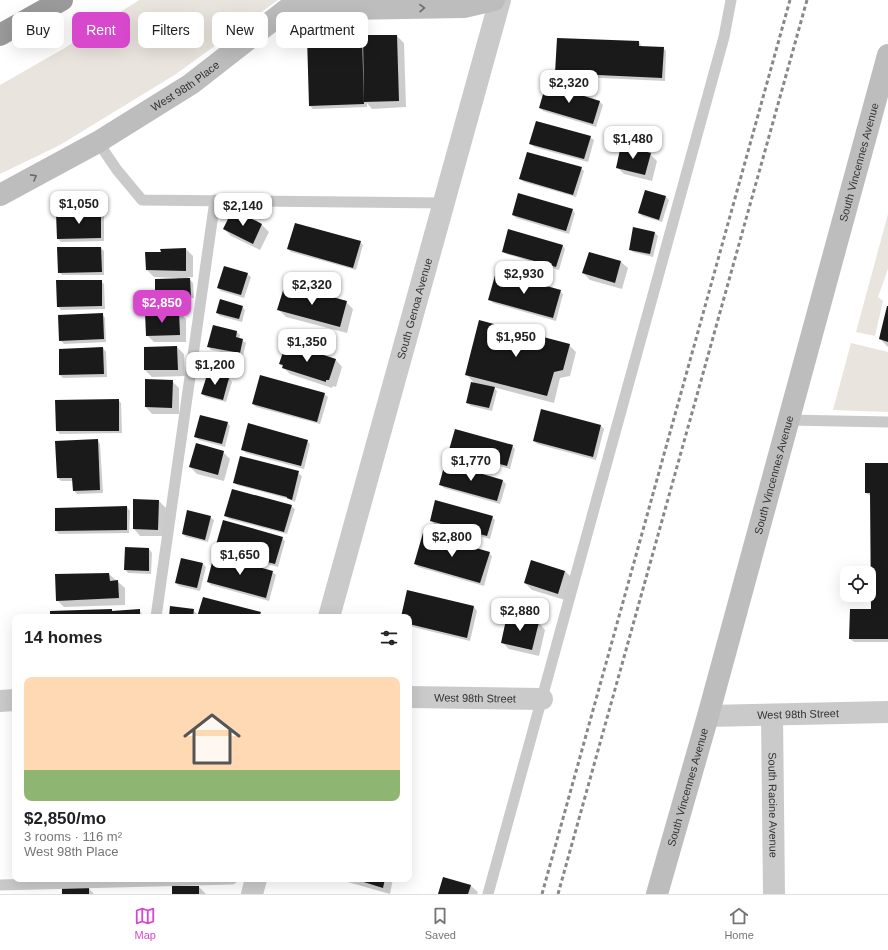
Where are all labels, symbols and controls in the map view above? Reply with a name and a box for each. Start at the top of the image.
one-way arrow [419,4,425,12]
chip: Buy [12,12,64,48]
chip: Rent [72,12,130,48]
chip: Filters [138,12,204,48]
chip: New [212,12,268,48]
chip: Apartment [276,12,368,48]
street label: West 98th Place [149,58,221,113]
pin: $2,320 [536,70,602,104]
text: $2,320 [549,75,589,90]
street label: South Vincennes Avenue [837,102,881,223]
pin: $1,480 [600,126,666,160]
text: $1,480 [613,131,653,146]
one-way arrow [30,174,37,181]
pin: $1,050 [46,191,112,225]
pin: $2,140 [210,193,276,227]
text: $1,050 [59,196,99,211]
text: $2,140 [223,198,263,213]
street label: South Genoa Avenue [395,257,434,361]
pin: $2,930 [491,261,557,295]
text: $2,930 [504,266,544,281]
pin: $2,320 [279,272,345,306]
text: $2,320 [292,277,332,292]
pin: $2,850 [129,290,195,324]
text: $2,850 [142,295,182,310]
pin: $1,950 [483,324,549,358]
pin: $1,350 [274,329,340,363]
text: $1,950 [496,329,536,344]
text: $1,350 [287,334,327,349]
pin: $1,200 [182,352,248,386]
text: $1,200 [195,357,235,372]
street label: South Vincennes Avenue [752,414,796,536]
pin: $1,770 [438,448,504,482]
text: $1,770 [451,453,491,468]
pin: $2,800 [419,524,485,558]
text: $2,800 [432,529,472,544]
pin: $1,650 [207,542,273,576]
text: $1,650 [220,547,260,562]
map controls [840,566,876,602]
button: locate [840,566,876,602]
pin: $2,880 [487,598,553,632]
text: $2,880 [500,603,540,618]
icon: filters [378,627,400,649]
text: 14 homes [24,628,102,647]
street label: West 98th Street [434,691,516,705]
icon: home [176,703,248,775]
street label: West 98th Street [757,707,839,721]
street label: South Vincennes Avenue [665,727,710,848]
street label: South Racine Avenue [766,752,780,858]
text: $2,850/mo [24,809,106,828]
text: 3 rooms · 116 m² [24,829,122,844]
text: West 98th Place [24,844,118,859]
tab: Map [134,905,156,941]
tab: Saved [425,905,456,941]
tab: Home [724,905,754,941]

